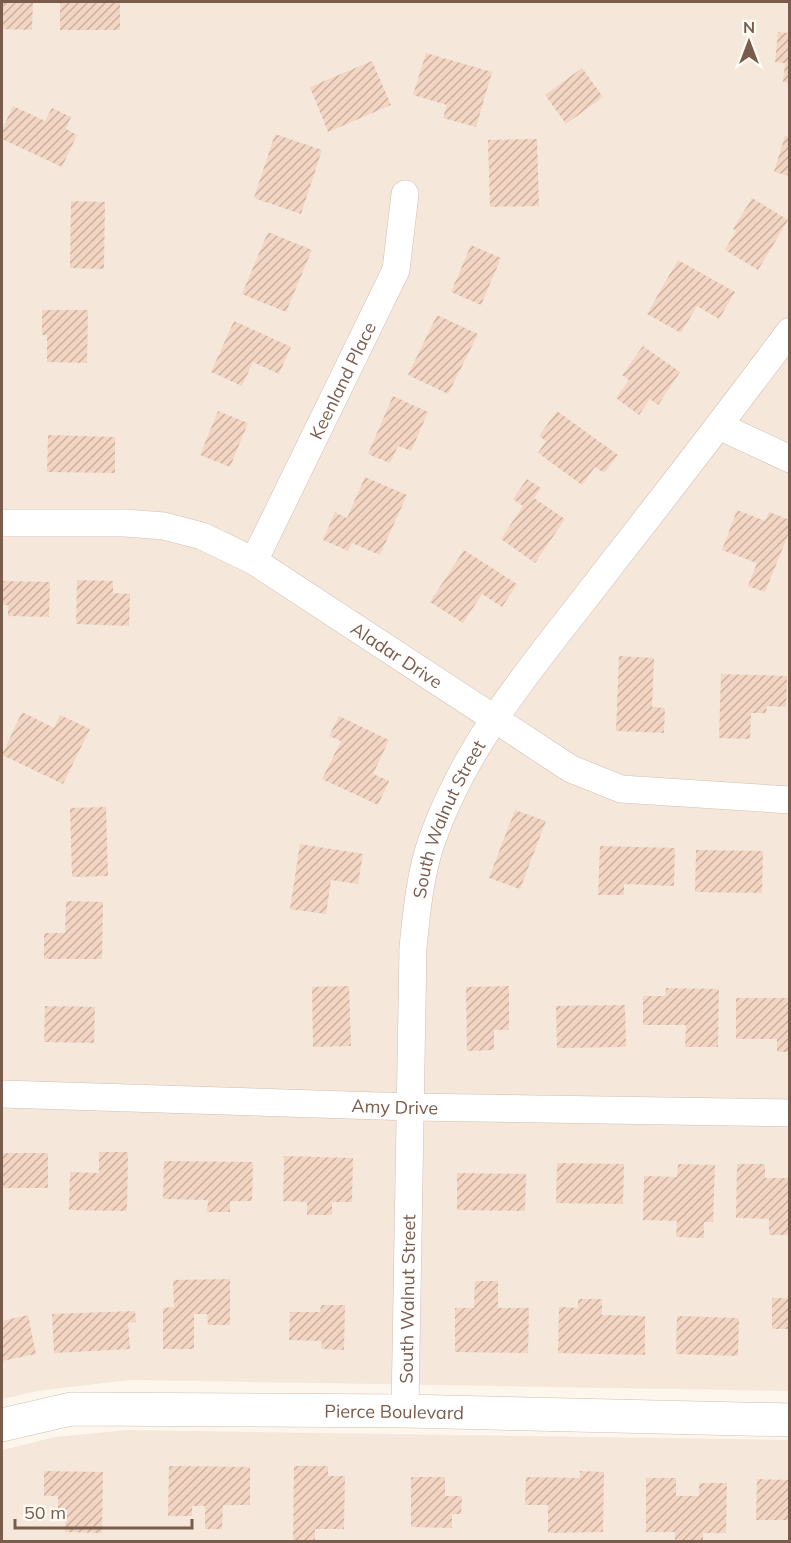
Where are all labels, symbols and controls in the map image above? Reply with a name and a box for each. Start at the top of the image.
north arrow [719,12,779,72]
text: N [743,17,755,37]
street label: Keenland Place [304,318,381,443]
street label: Aladar Drive [347,616,447,693]
street label: South Walnut Street [407,736,490,900]
street label: Amy Drive [351,1094,438,1119]
street label: South Walnut Street [394,1214,420,1384]
street label: Pierce Boulevard [324,1399,464,1424]
scale bar [15,1492,192,1530]
text: 50 m [24,1501,66,1524]

